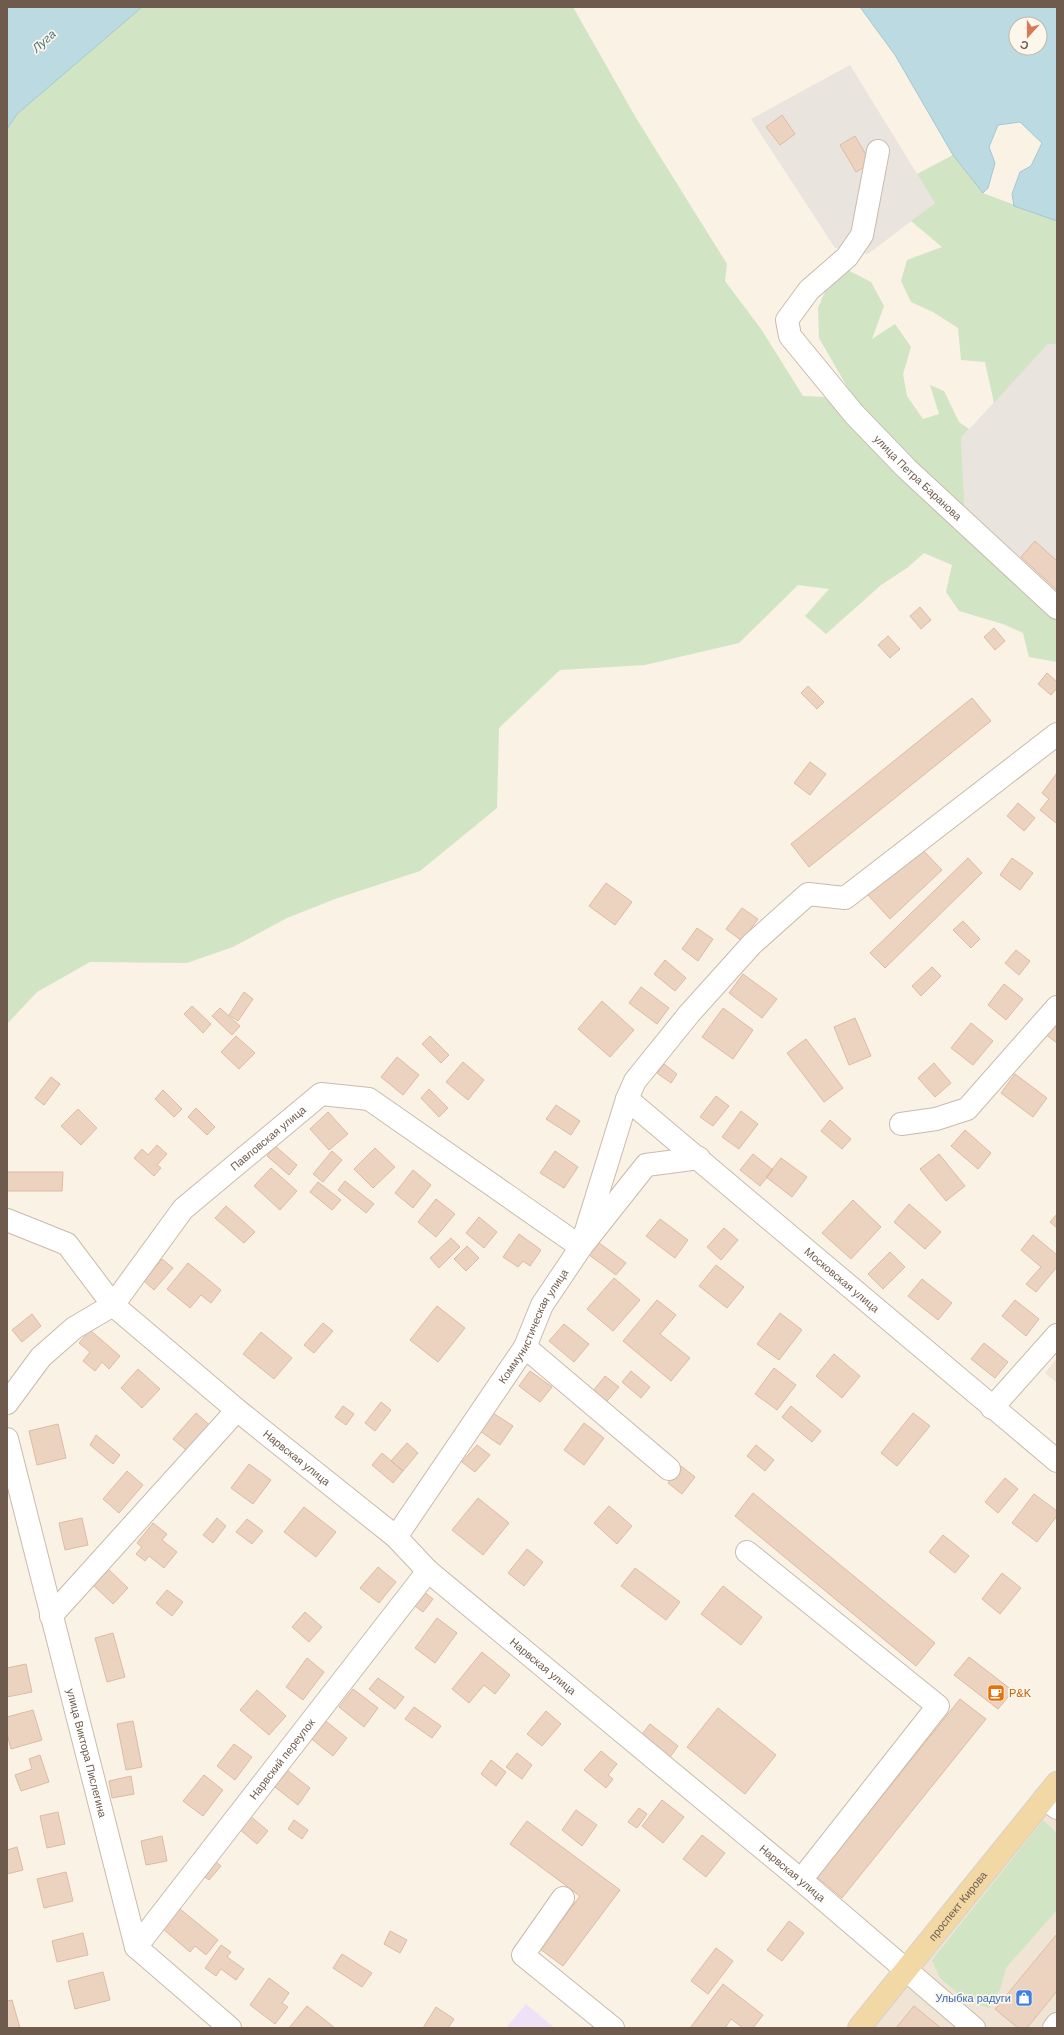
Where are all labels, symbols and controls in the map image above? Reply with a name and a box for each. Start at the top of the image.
north arrow [1008,16,1048,56]
water label: Луга [29,27,59,56]
text: С [1019,38,1030,52]
street label: улица Петра Баранова [872,433,965,523]
street label: Павловская улица [228,1103,309,1173]
street label: Московская улица [802,1245,882,1315]
street label: Коммунистическая улица [496,1266,571,1386]
street label: Нарвская улица [261,1427,333,1489]
street label: Нарвская улица [508,1635,579,1698]
cafe icon: P&K [986,1683,1006,1703]
street label: улица Виктора Пислегина [65,1687,109,1820]
place label: P&K [1009,1687,1032,1699]
street label: Нарвский переулок [247,1716,317,1802]
street label: Нарвская улица [757,1842,828,1905]
street label: проспект Кирова [926,1868,990,1943]
shop icon: Улыбка радуги [1014,1988,1034,2008]
place label: Улыбка радуги [936,1992,1011,2004]

